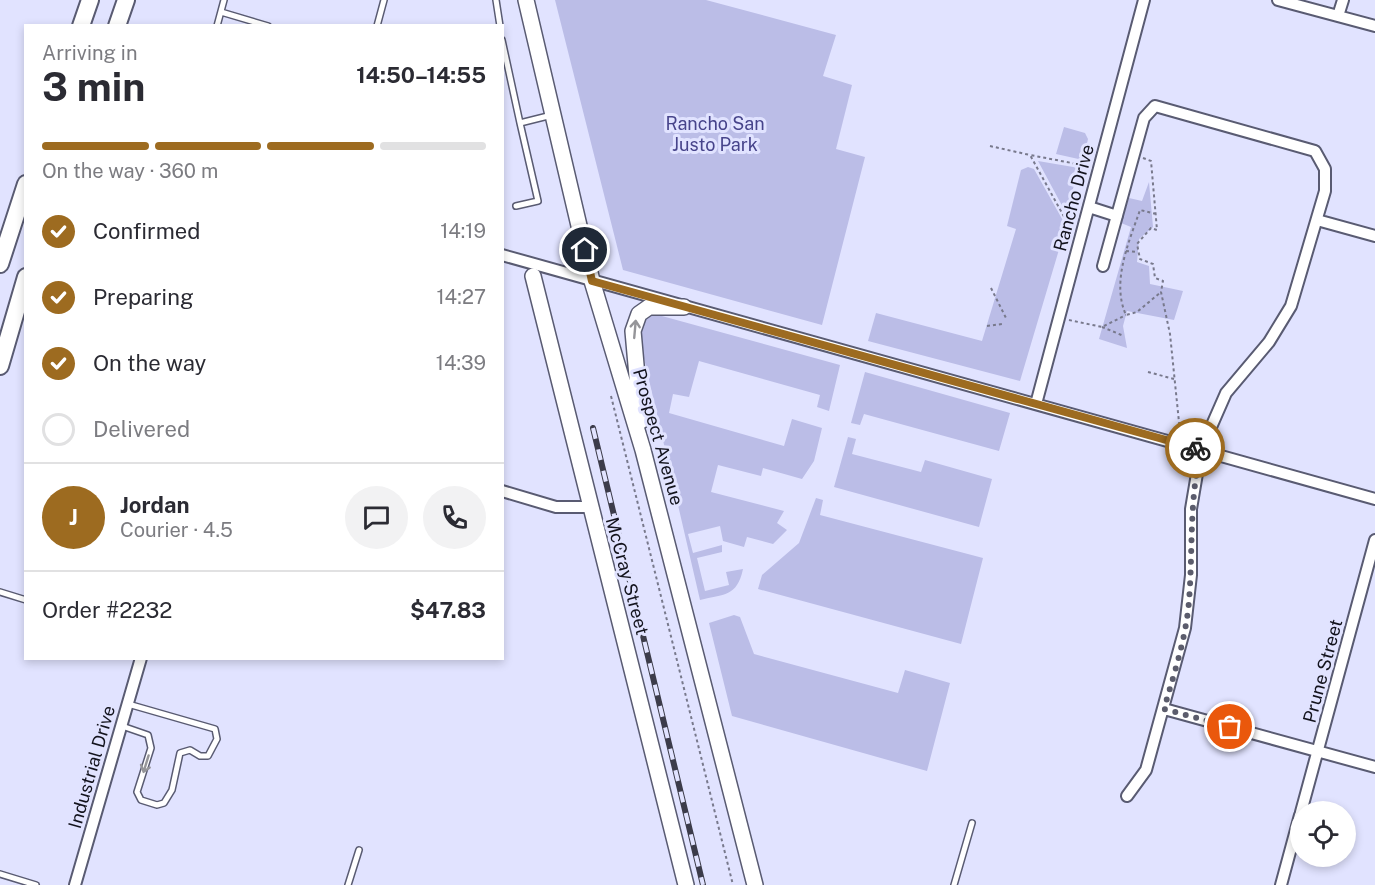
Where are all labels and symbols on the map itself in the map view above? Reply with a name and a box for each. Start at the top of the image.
park label: Rancho San Justo Park [665,113,765,155]
street label: Rancho Drive [1049,142,1098,254]
pin [559,224,610,275]
one-way arrow [630,320,641,340]
street label: Prospect Avenue [629,366,688,508]
courier [1165,418,1225,478]
street label: McCray Street [602,515,653,637]
street label: Prune Street [1299,617,1346,725]
pin [1204,701,1255,752]
street label: Industrial Drive [64,703,119,831]
one-way arrow [140,754,151,773]

